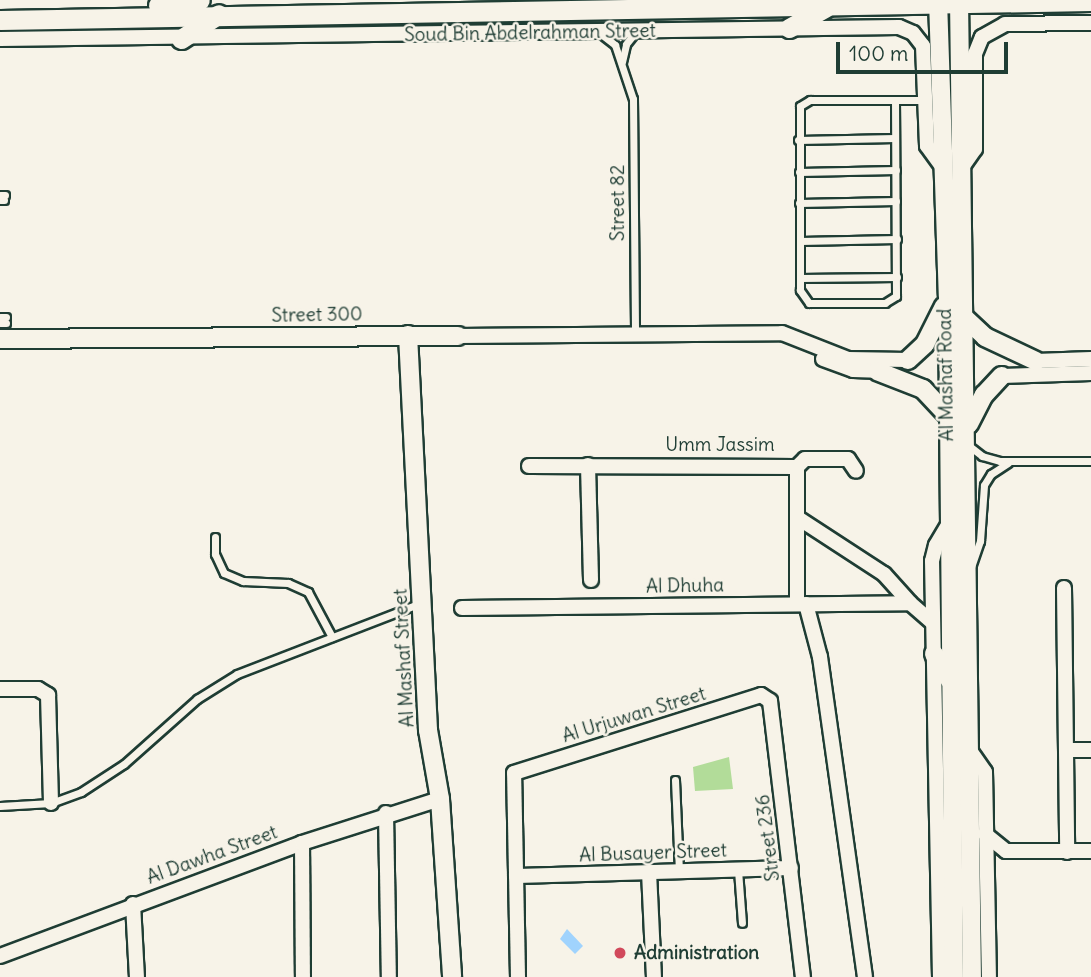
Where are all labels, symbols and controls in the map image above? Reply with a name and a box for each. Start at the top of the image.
street label: Soud Bin Abdelrahman Street [404,19,656,47]
scale bar [839,28,1010,72]
text: 100 m [849,40,908,67]
street label: Street 82 [607,165,629,241]
street label: Street 300 [271,303,363,327]
street label: Al Mashaf Road [933,308,959,442]
street label: Umm Jassim [665,434,775,456]
street label: Al Dhuha [646,574,724,598]
street label: Al Mashaf Street [389,588,419,728]
street label: Al Urjuwan Street [559,682,709,748]
street label: Street 236 [751,793,785,883]
street label: Al Dawha Street [144,821,280,889]
street label: Al Busayer Street [579,839,727,867]
place label: Administration [634,942,759,964]
marker: Administration [612,945,628,961]

